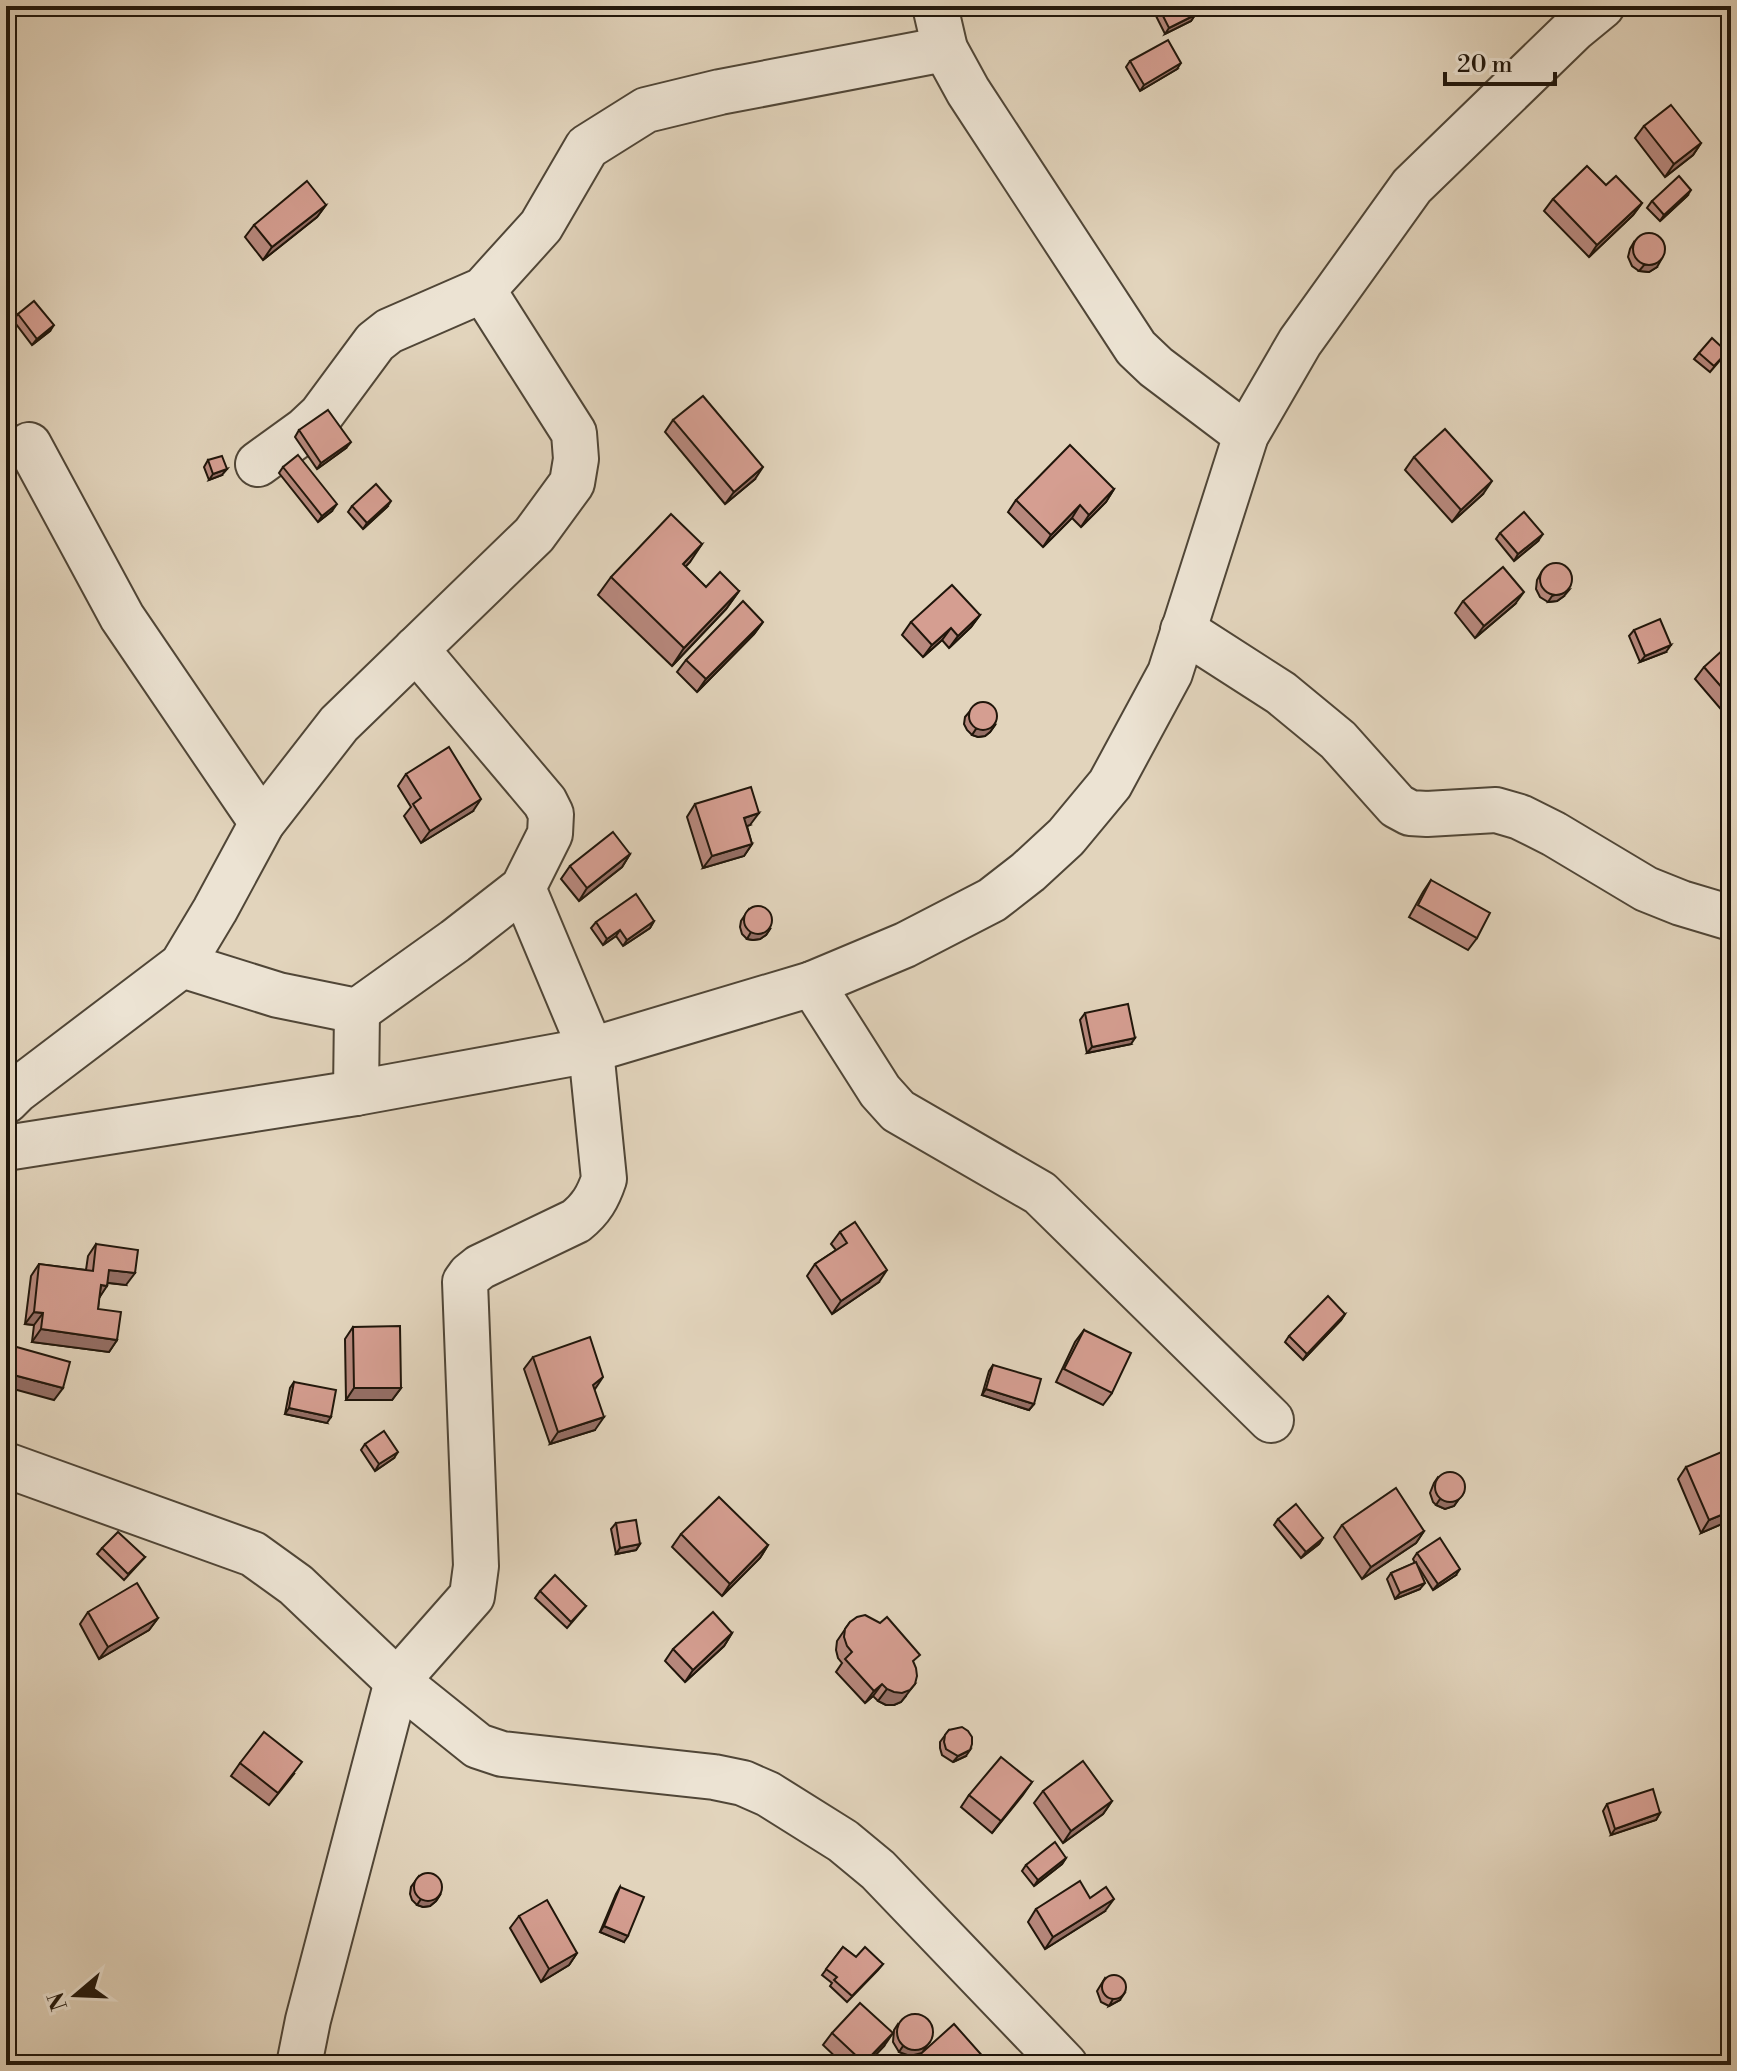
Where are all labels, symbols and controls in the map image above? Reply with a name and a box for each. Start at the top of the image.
scale bar [1445,36,1555,86]
text: 20 m [1457,50,1513,80]
north arrow [36,1955,116,2035]
text: N [43,1988,74,2014]

